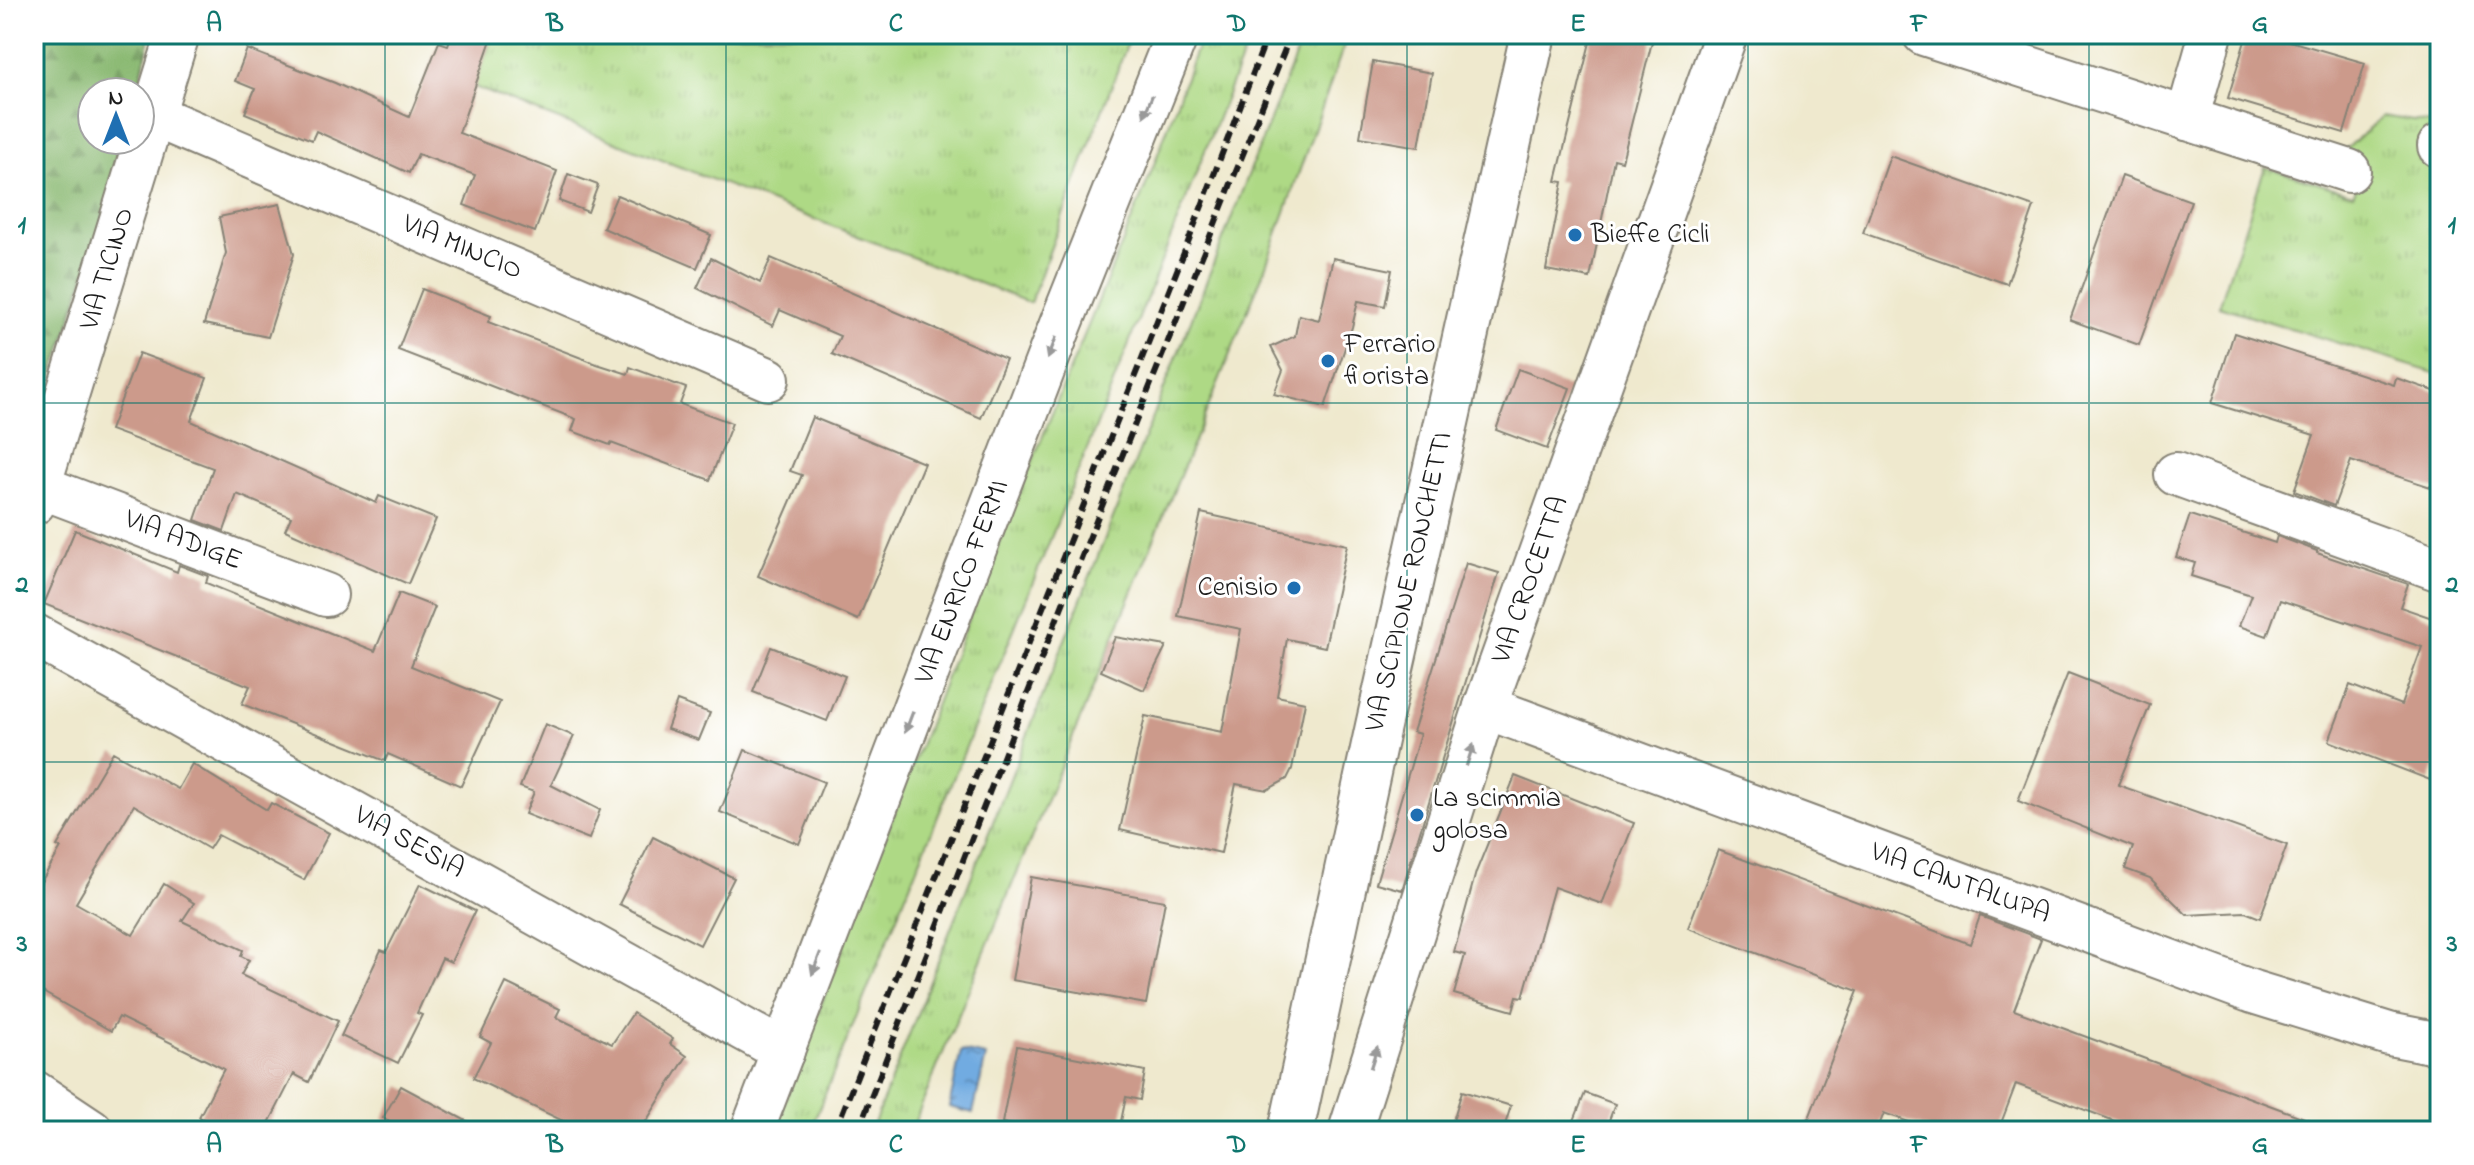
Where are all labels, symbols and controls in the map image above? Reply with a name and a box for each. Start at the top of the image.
text: A [206,6,222,44]
text: B [545,6,564,44]
text: C [889,6,903,44]
text: D [1226,6,1247,44]
text: E [1570,6,1586,44]
text: F [1909,6,1928,44]
text: G [2252,6,2268,44]
north arrow [76,76,156,156]
text: N [109,83,123,115]
one-way arrow [1142,94,1155,118]
street label: VIA TICINO [70,203,146,336]
street label: VIA MINCIO [395,204,528,292]
text: 1 [18,208,27,246]
text: 1 [2448,208,2457,246]
place label: Bieffe Cicli [1590,215,1710,256]
marker: Bieffe Cicli [1566,226,1584,244]
place label: Ferrario fiorista [1343,325,1435,398]
one-way arrow [1045,336,1058,360]
marker: Ferrario fiorista [1319,352,1337,370]
street label: VIA SCIPIONE RONCHETTI [1355,428,1464,737]
street label: VIA ENRICO FERMI [905,474,1021,691]
street label: VIA CROCETTA [1481,491,1580,670]
street label: VIA ADIGE [117,499,248,582]
text: 2 [15,567,29,605]
text: 2 [2445,567,2459,605]
place label: Cenisio [1197,568,1278,609]
marker: Cenisio [1285,579,1303,597]
one-way arrow [902,710,915,734]
one-way arrow [1464,743,1476,767]
place label: La scimmia golosa [1432,779,1561,852]
street label: VIA SESIA [345,795,472,890]
marker: La scimmia golosa [1408,806,1426,824]
street label: VIA CANTALUPA [1863,832,2056,936]
text: 3 [16,926,28,964]
text: 3 [2446,926,2458,964]
one-way arrow [809,952,822,976]
one-way arrow [1368,1044,1381,1068]
text: A [206,1127,222,1165]
text: B [545,1127,564,1165]
text: C [889,1127,903,1165]
text: D [1226,1127,1247,1165]
text: E [1570,1127,1586,1165]
text: F [1909,1127,1928,1165]
text: G [2252,1127,2268,1165]

